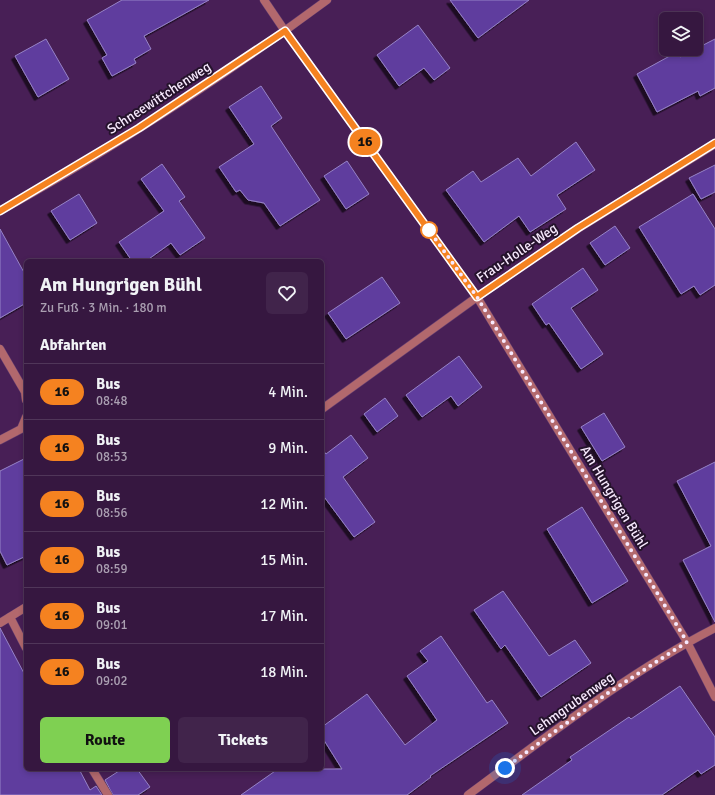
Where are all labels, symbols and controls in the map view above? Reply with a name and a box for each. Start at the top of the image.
map controls [659,12,703,56]
button: layers [659,12,703,56]
street label: Schneewittchenweg [104,58,214,138]
line badge: 16 [347,129,383,155]
text: 16 [357,133,373,150]
street label: Frau-Holle-Weg [473,220,561,286]
unlabelled marker [420,221,438,239]
button: heart [266,272,308,314]
text: Am Hungrigen Bühl [40,273,202,297]
text: Zu Fuß · 3 Min. · 180 m [40,300,167,316]
text: Abfahrten [40,336,107,354]
text: Bus [96,375,120,393]
text: 16 [54,383,70,400]
text: 4 Min. [268,383,308,401]
text: 08:48 [96,393,128,409]
text: Bus [96,431,120,449]
text: 16 [54,439,70,456]
text: 9 Min. [268,439,308,457]
street label: Am Hungrigen Bühl [577,442,651,552]
text: 08:53 [96,449,128,465]
text: Bus [96,487,120,505]
text: 16 [54,495,70,512]
text: 12 Min. [260,495,308,513]
text: 08:56 [96,505,128,521]
text: Bus [96,543,120,561]
text: 16 [54,551,70,568]
text: 15 Min. [260,551,308,569]
text: 08:59 [96,561,128,577]
text: Bus [96,599,120,617]
text: 16 [54,607,70,624]
text: 17 Min. [260,607,308,625]
text: 09:01 [96,617,128,633]
text: Bus [96,655,120,673]
text: 16 [54,663,70,680]
text: 18 Min. [260,663,308,681]
street label: Lehmgrubenweg [527,669,617,739]
text: 09:02 [96,673,128,689]
button: Route [40,717,170,763]
button: Tickets [178,717,308,763]
your location [495,758,515,778]

